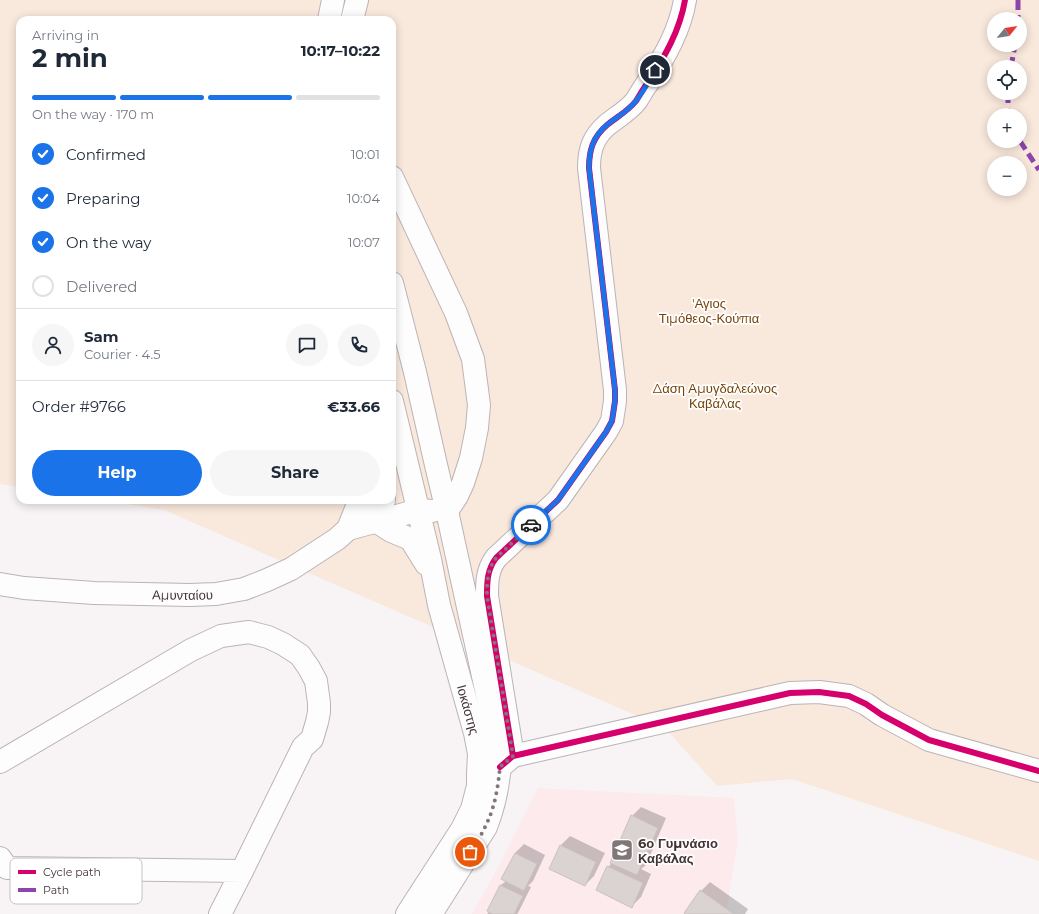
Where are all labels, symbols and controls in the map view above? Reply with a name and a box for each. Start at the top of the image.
north arrow [987,12,1027,52]
map controls [987,12,1027,196]
text: Arriving in [32,27,99,43]
text: 10:17–10:22 [301,41,380,60]
text: 2 min [32,42,108,74]
pin [638,53,672,87]
icon: home [644,59,666,81]
button: locate [987,60,1027,100]
text: On the way · 170 m [32,106,154,122]
button: + [987,108,1027,148]
icon: check [32,143,54,165]
text: Confirmed [66,145,146,164]
text: 10:01 [351,146,380,162]
button: − [987,156,1027,196]
icon: check [32,187,54,209]
text: Preparing [66,189,141,208]
text: 10:04 [347,190,380,206]
icon: check [32,231,54,253]
text: On the way [66,233,151,252]
text: 10:07 [348,234,380,250]
text: Delivered [66,277,138,296]
park label: 'Αγιος Τιμόθεος-Κούπια [659,295,760,326]
button: person [32,324,74,366]
button: chat [286,324,328,366]
button: phone [338,324,380,366]
text: Sam [84,327,119,346]
text: Courier · 4.5 [84,346,161,362]
park label: Δάση Αμυγδαλεώνος Καβάλας [653,380,777,411]
text: Order #9766 [32,397,126,416]
text: €33.66 [327,397,380,416]
button: Help [32,450,202,496]
button: Share [210,450,380,496]
courier [511,505,551,545]
icon: car [520,514,542,536]
street label: Αμυνταίου [152,586,213,603]
street label: Ιοκάστης [454,683,483,736]
pin [453,835,487,869]
place label: 6ο Γυμνάσιο Καβάλας [638,835,718,866]
school or university icon: 6ο Γυμνάσιο Καβάλας [609,837,635,863]
icon: bag [459,841,481,863]
legend [10,858,142,904]
text: Cycle path [43,865,101,879]
text: Path [43,883,69,897]

